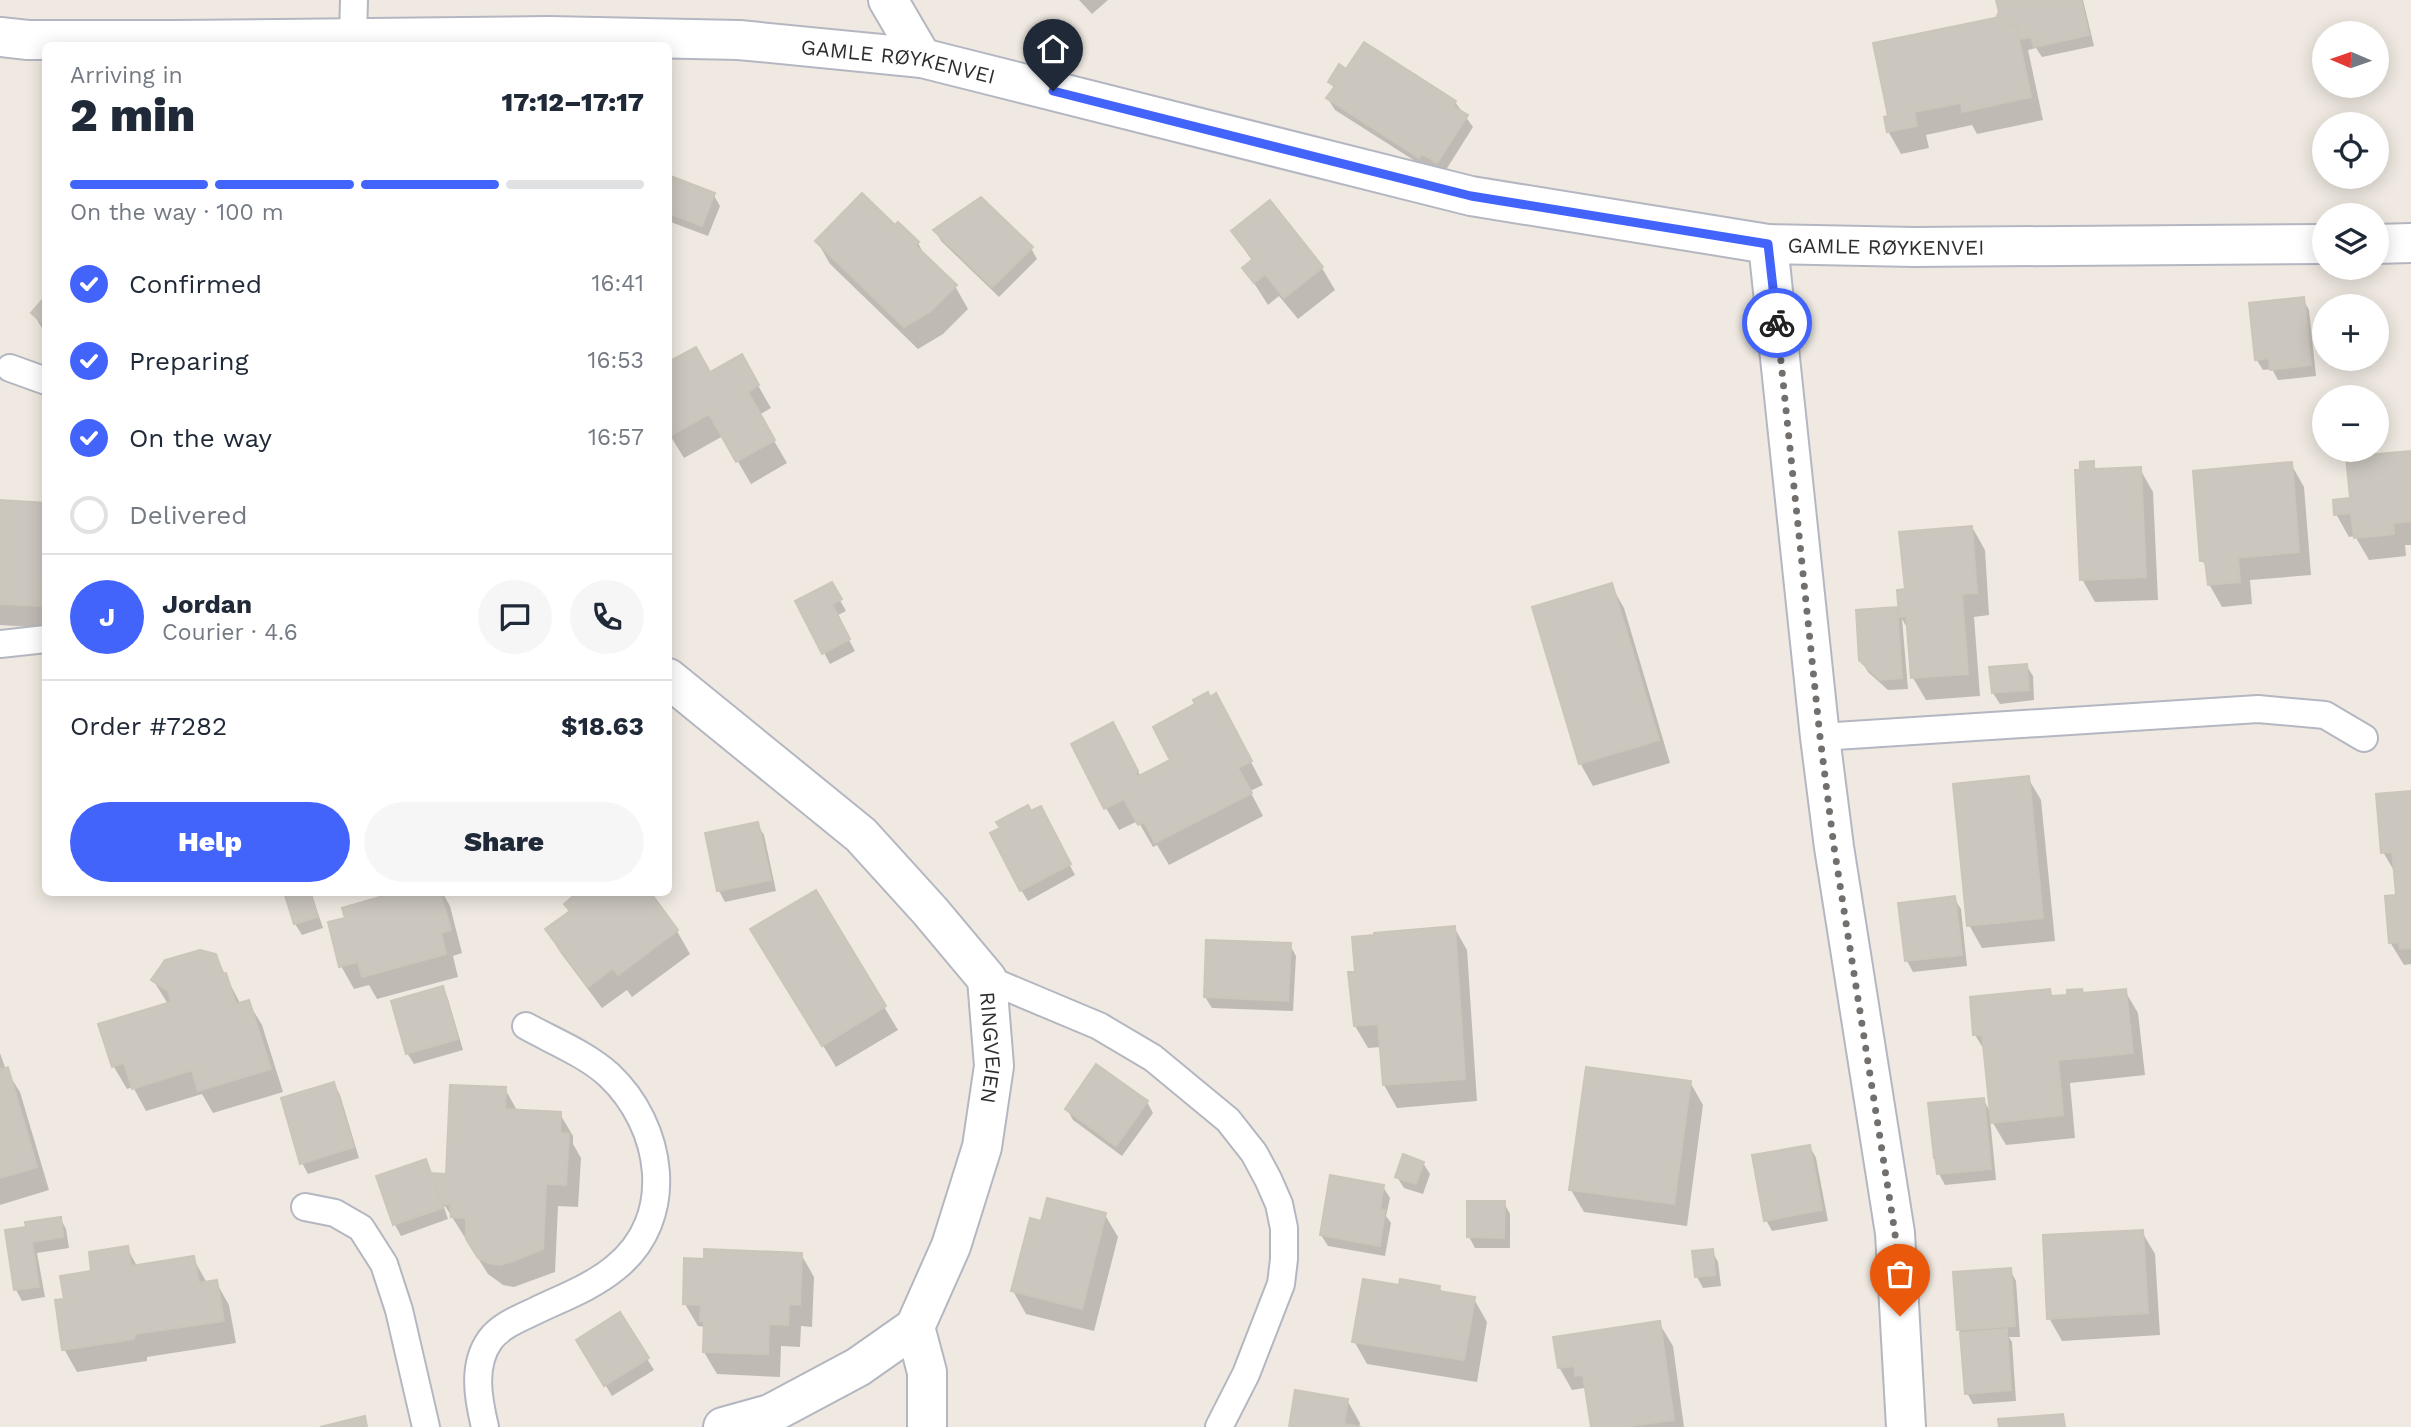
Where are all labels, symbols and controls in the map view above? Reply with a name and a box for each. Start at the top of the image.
pin [1023,19,1083,91]
north arrow [2312,21,2389,98]
map controls [2312,21,2389,462]
icon: home [1034,30,1072,68]
street label: GAMLE RØYKENVEI [800,34,998,88]
text: Arriving in [70,62,183,89]
text: 17:12–17:17 [502,87,644,117]
text: 2 min [70,88,195,142]
button: locate [2312,112,2389,189]
text: On the way · 100 m [70,199,284,226]
button: layers [2312,203,2389,280]
street label: GAMLE RØYKENVEI [1787,232,1984,260]
icon: check [70,265,108,303]
text: Confirmed [129,269,262,299]
text: 16:41 [592,270,644,297]
courier [1742,288,1812,358]
button: + [2312,294,2389,371]
icon: bike [1758,304,1796,342]
icon: check [70,342,108,380]
text: Preparing [129,346,249,376]
text: 16:53 [587,347,644,374]
button: − [2312,385,2389,462]
icon: check [70,419,108,457]
text: On the way [129,423,272,453]
text: 16:57 [588,424,644,451]
text: Delivered [129,500,248,530]
button: chat [478,580,552,654]
button: phone [570,580,644,654]
text: Jordan [162,589,252,619]
text: J [99,602,115,632]
text: Courier · 4.6 [162,619,298,646]
text: Order #7282 [70,711,227,741]
text: $18.63 [561,711,644,741]
button: Help [70,802,350,882]
button: Share [364,802,644,882]
street label: RINGVEIEN [976,990,1007,1105]
pin [1870,1244,1930,1316]
icon: bag [1881,1255,1919,1293]

